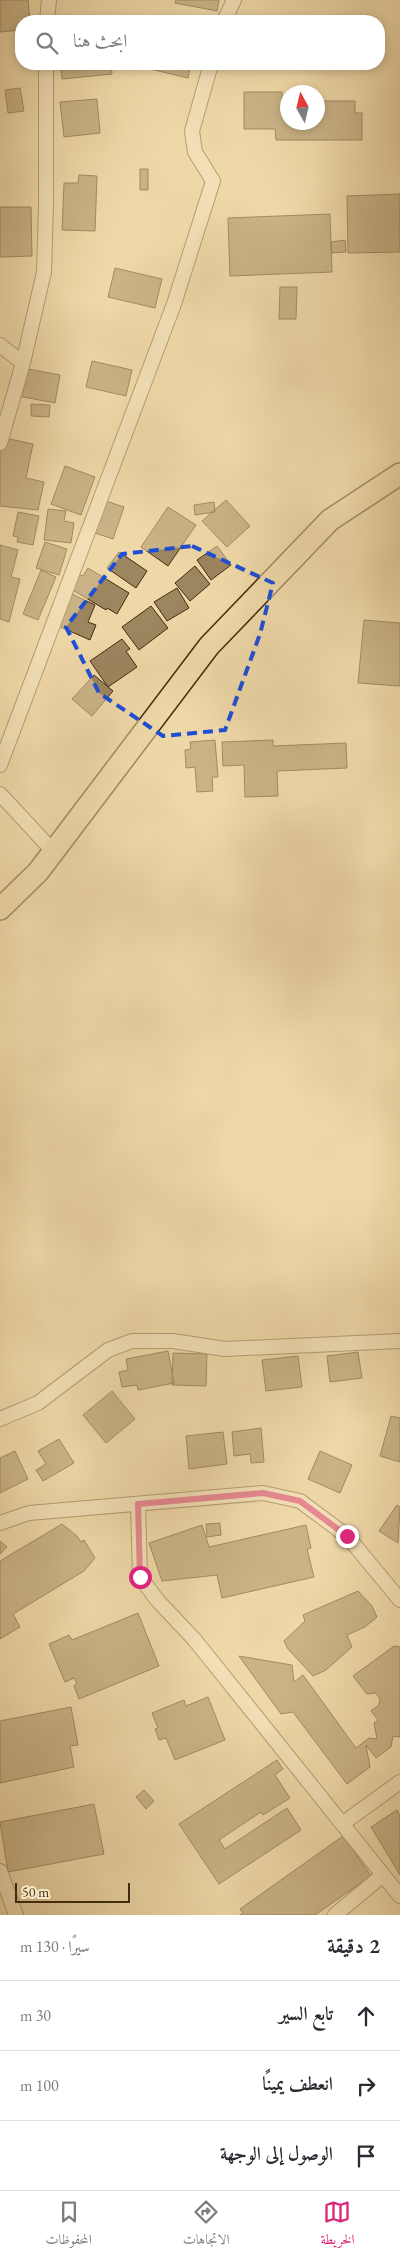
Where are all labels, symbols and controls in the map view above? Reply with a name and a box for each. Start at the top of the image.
search box [15,15,385,70]
text: ابحث هنا [73,28,127,53]
icon: search [33,29,61,57]
north arrow [280,85,325,130]
route end [336,1525,359,1548]
route start [129,1566,152,1589]
scale bar [15,1880,130,1903]
text: 50 m [22,1883,49,1901]
text: 2 دقيقة [327,1932,380,1959]
text: سيرًا · 130 m [20,1936,90,1957]
text: تابع السير [279,2001,333,2026]
icon: ahead [352,2002,380,2030]
text: 30 m [20,2005,51,2026]
text: انعطف يمينًا [262,2071,333,2096]
icon: right [352,2072,380,2100]
text: 100 m [20,2075,59,2096]
text: الوصول إلى الوجهة [220,2141,333,2166]
icon: arrive [352,2142,380,2170]
tab: المحفوظات [46,2198,92,2253]
tab: الاتجاهات [183,2198,229,2253]
tab: الخريطة [320,2198,355,2253]

